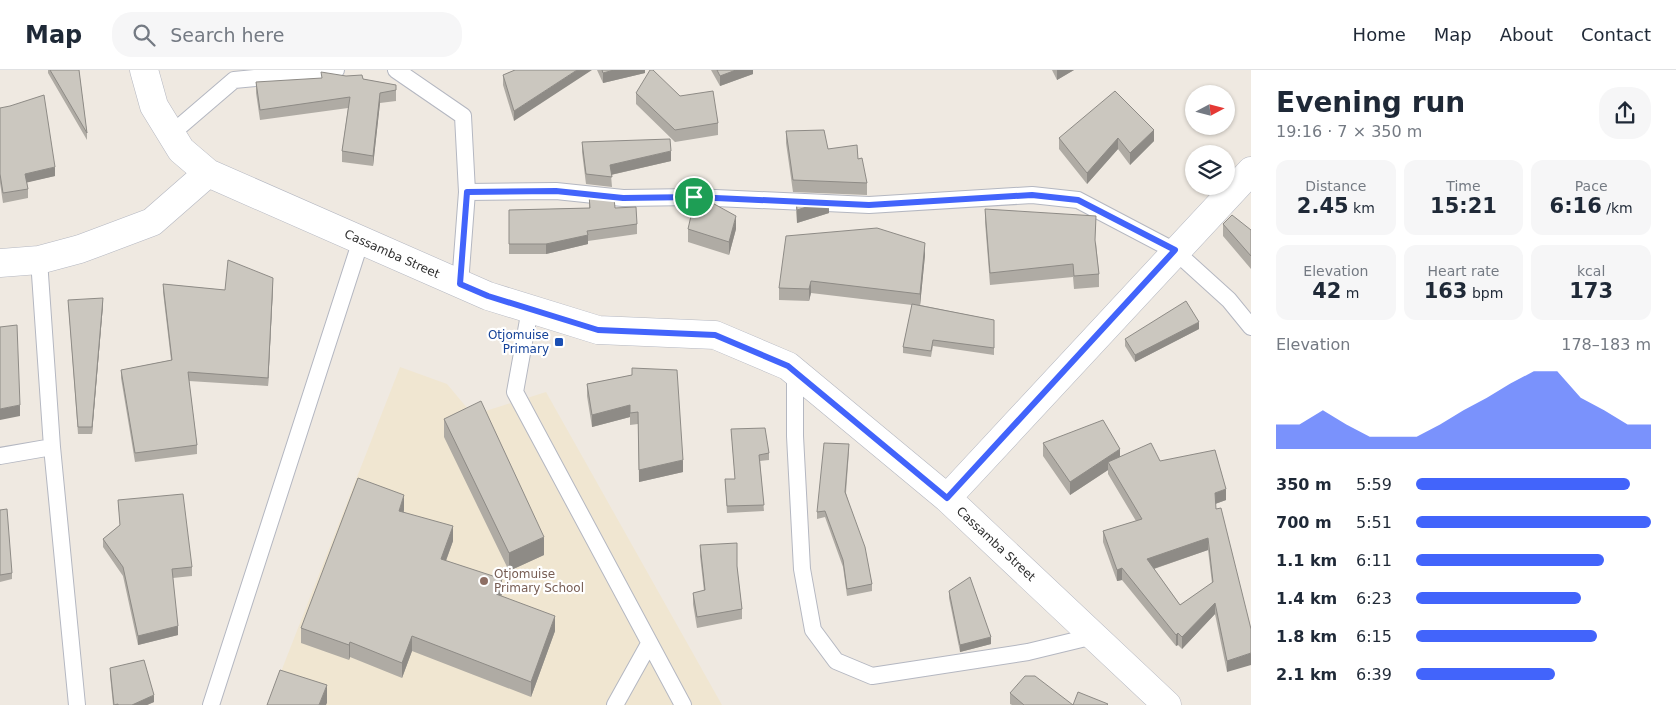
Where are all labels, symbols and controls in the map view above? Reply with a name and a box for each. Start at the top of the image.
search box [112,12,462,57]
text: Map [25,21,82,49]
icon: search [130,21,158,49]
text: Search here [170,24,284,46]
text: Home [1353,24,1406,45]
text: Map [1434,24,1472,45]
text: About [1500,24,1553,45]
text: Contact [1581,24,1651,45]
north arrow [1185,85,1235,135]
map controls [1185,85,1235,195]
text: Evening run [1276,86,1465,119]
button: share [1599,87,1651,139]
text: 19:16 · 7 × 350 m [1276,122,1422,141]
button: layers [1185,145,1235,195]
pin [673,176,715,218]
text: Distance [1305,178,1366,194]
text: Time [1446,178,1481,194]
text: Pace [1575,178,1608,194]
icon: arrive [680,183,708,211]
text: 2.45 [1297,194,1349,218]
text: 15:21 [1430,194,1497,218]
text: 6:16 [1550,194,1602,218]
text: km [1349,200,1375,216]
text: /km [1602,200,1633,216]
street label: Cassamba Street [342,227,442,281]
text: Elevation [1303,263,1368,279]
text: Heart rate [1428,263,1499,279]
text: kcal [1577,263,1605,279]
text: 42 [1312,279,1341,303]
text: 163 [1424,279,1467,303]
text: 173 [1569,279,1613,303]
text: m [1341,285,1359,301]
text: bpm [1467,285,1503,301]
place label: Otjomuise Primary [488,328,549,356]
text: Elevation [1276,335,1350,354]
text: 178–183 m [1561,335,1651,354]
marker: Otjomuise Primary [553,336,565,348]
text: 350 m [1276,475,1332,494]
text: 5:59 [1356,475,1392,494]
street label: Cassamba Street [954,504,1038,584]
text: 700 m [1276,513,1332,532]
text: 5:51 [1356,513,1392,532]
text: 1.1 km [1276,551,1337,570]
text: 6:11 [1356,551,1392,570]
place label: Otjomuise Primary School [494,567,584,595]
marker: Otjomuise Primary School [478,575,490,587]
text: 1.4 km [1276,589,1337,608]
text: 6:23 [1356,589,1392,608]
text: 1.8 km [1276,627,1337,646]
text: 6:15 [1356,627,1392,646]
text: 2.1 km [1276,665,1337,684]
text: 6:39 [1356,665,1392,684]

